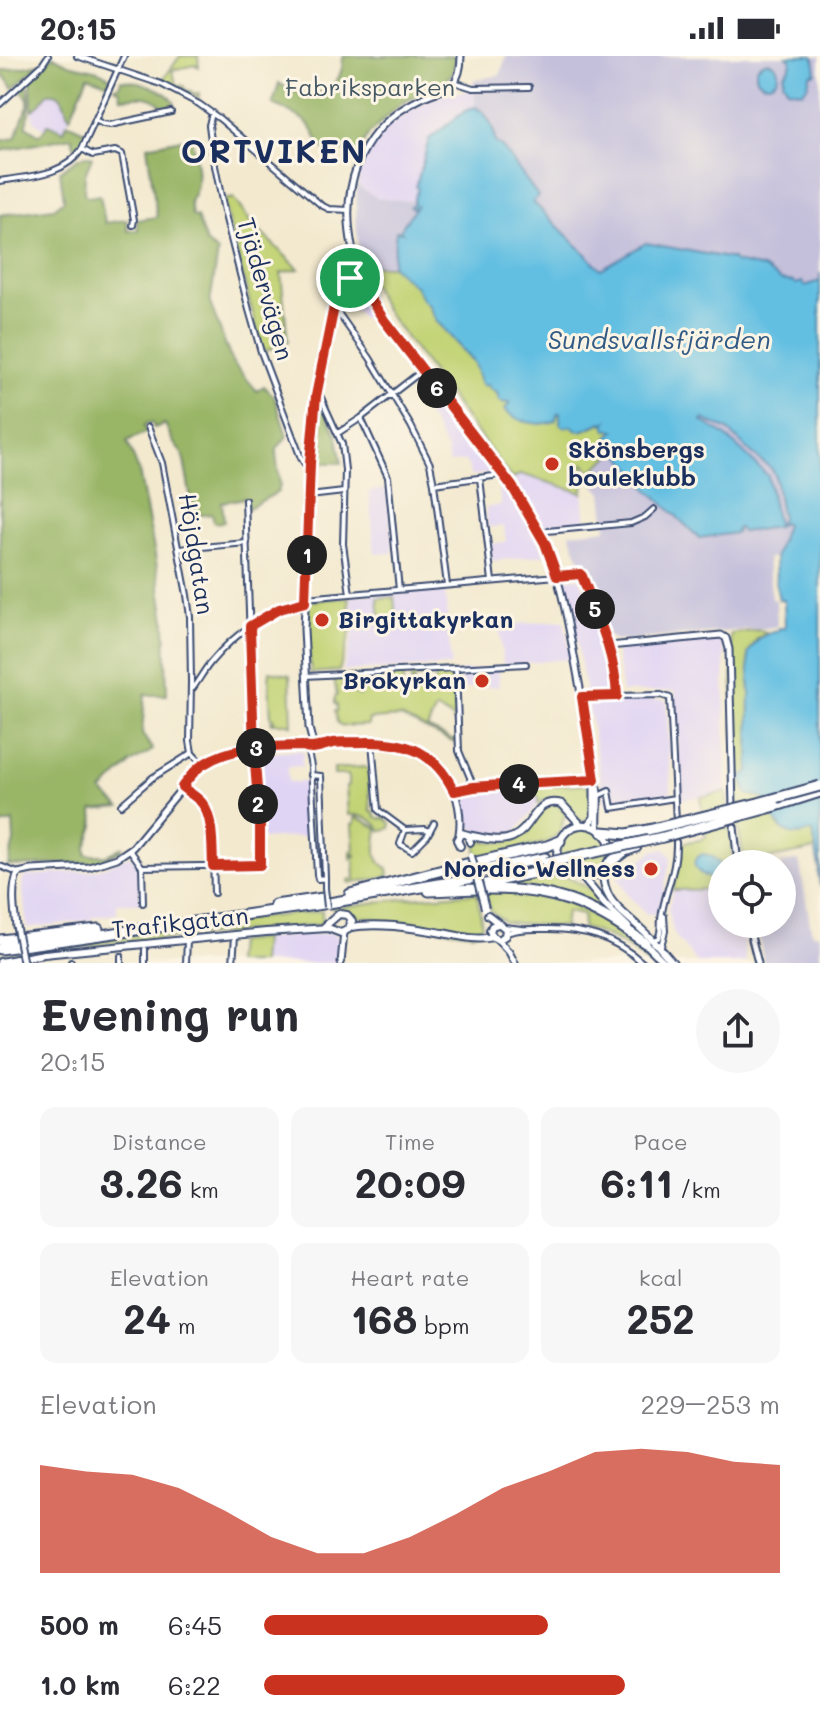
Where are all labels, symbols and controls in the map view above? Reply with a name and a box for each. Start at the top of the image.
text: 20:15 [40,8,116,48]
park label: Fabriksparken [285,71,455,102]
district label: ORTVIKEN [181,129,367,171]
street label: Tjädervägen [231,214,302,364]
pin [316,244,384,312]
icon: arrive [328,256,372,300]
water label: Sundsvallsfjärden [547,322,771,356]
pin: 6 [417,368,457,408]
text: 6 [430,373,444,402]
place label: Skönsbergs bouleklubb [568,433,705,492]
marker: Skönsbergs bouleklubb [543,455,561,473]
street label: Höjdgatan [173,491,222,617]
pin: 1 [287,535,327,575]
text: 1 [302,540,312,569]
pin: 5 [575,589,615,629]
text: 5 [589,594,601,623]
place label: Birgittakyrkan [338,603,513,634]
marker: Birgittakyrkan [313,611,331,629]
place label: Brokyrkan [343,664,466,695]
marker: Brokyrkan [473,672,491,690]
pin: 3 [236,728,276,768]
text: 3 [249,733,263,762]
pin: 4 [499,764,539,804]
text: 4 [512,769,526,798]
pin: 2 [238,784,278,824]
text: 2 [252,789,264,818]
map controls [708,850,796,938]
button: locate [708,850,796,938]
place label: Nordic Wellness [443,852,635,883]
marker: Nordic Wellness [642,860,660,878]
street label: Trafikgatan [110,899,250,944]
text: Evening run [40,985,299,1042]
button: share [696,989,780,1073]
text: 20:15 [40,1044,105,1078]
text: Distance [112,1127,207,1156]
text: Time [385,1127,435,1156]
text: Pace [634,1127,688,1156]
text: 3.26 [100,1156,183,1208]
text: 20:09 [355,1156,465,1208]
text: 6:11 [601,1156,673,1208]
text: km [183,1175,219,1204]
text: /km [673,1175,721,1204]
text: Elevation [110,1263,209,1292]
text: Heart rate [351,1263,469,1292]
text: kcal [639,1263,683,1292]
text: 24 [123,1292,171,1344]
text: 168 [351,1292,417,1344]
text: 252 [627,1292,695,1344]
text: m [171,1311,195,1340]
text: bpm [417,1311,469,1340]
text: Elevation [40,1387,157,1421]
text: 229–253 m [640,1387,780,1421]
text: 500 m [40,1608,119,1642]
text: 6:45 [168,1608,222,1642]
text: 1.0 km [40,1668,120,1702]
text: 6:22 [168,1668,221,1702]

